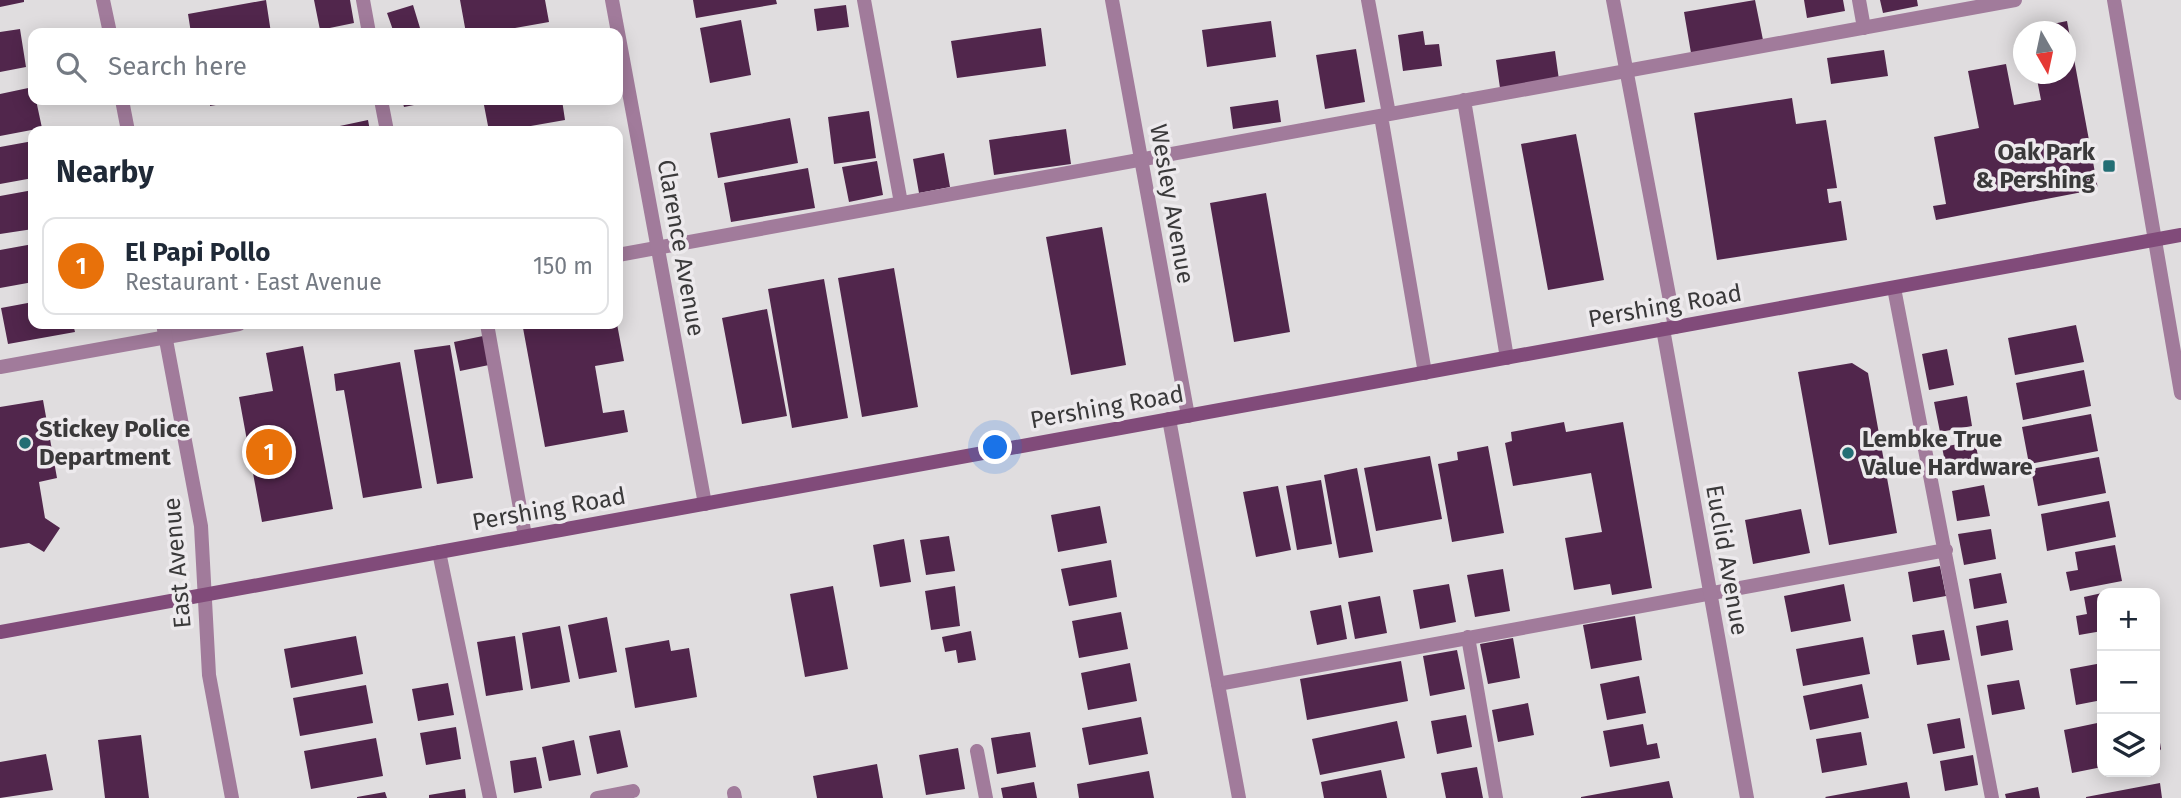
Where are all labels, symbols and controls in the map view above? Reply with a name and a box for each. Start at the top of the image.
north arrow [2013,21,2076,84]
search box [28,28,623,105]
icon: search [52,48,90,86]
text: Search here [108,51,247,82]
street label: Wesley Avenue [1144,122,1200,286]
place label: Oak Park & Pershing [1976,138,2096,194]
text: Nearby [56,154,154,190]
street label: Clarence Avenue [652,157,710,339]
marker: Oak Park & Pershing [2101,158,2117,174]
text: El Papi Pollo [125,237,270,268]
text: 1 [76,252,86,280]
text: 150 m [533,252,593,280]
text: Restaurant · East Avenue [125,268,382,296]
street label: Pershing Road [1586,279,1744,333]
street label: Pershing Road [1028,380,1186,434]
place label: Stickey Police Department [39,415,190,471]
place label: Lembke True Value Hardware [1861,425,2033,481]
pin: 1 [246,426,292,478]
your location [978,430,1012,464]
marker: Stickey Police Department [17,435,33,451]
marker: Lembke True Value Hardware [1840,445,1856,461]
street label: Pershing Road [470,482,628,536]
street label: Euclid Avenue [1700,483,1754,637]
street label: East Avenue [157,496,197,630]
map controls [2097,588,2160,777]
button: + [2097,588,2160,651]
button: − [2097,651,2160,714]
button: layers [2097,714,2160,777]

